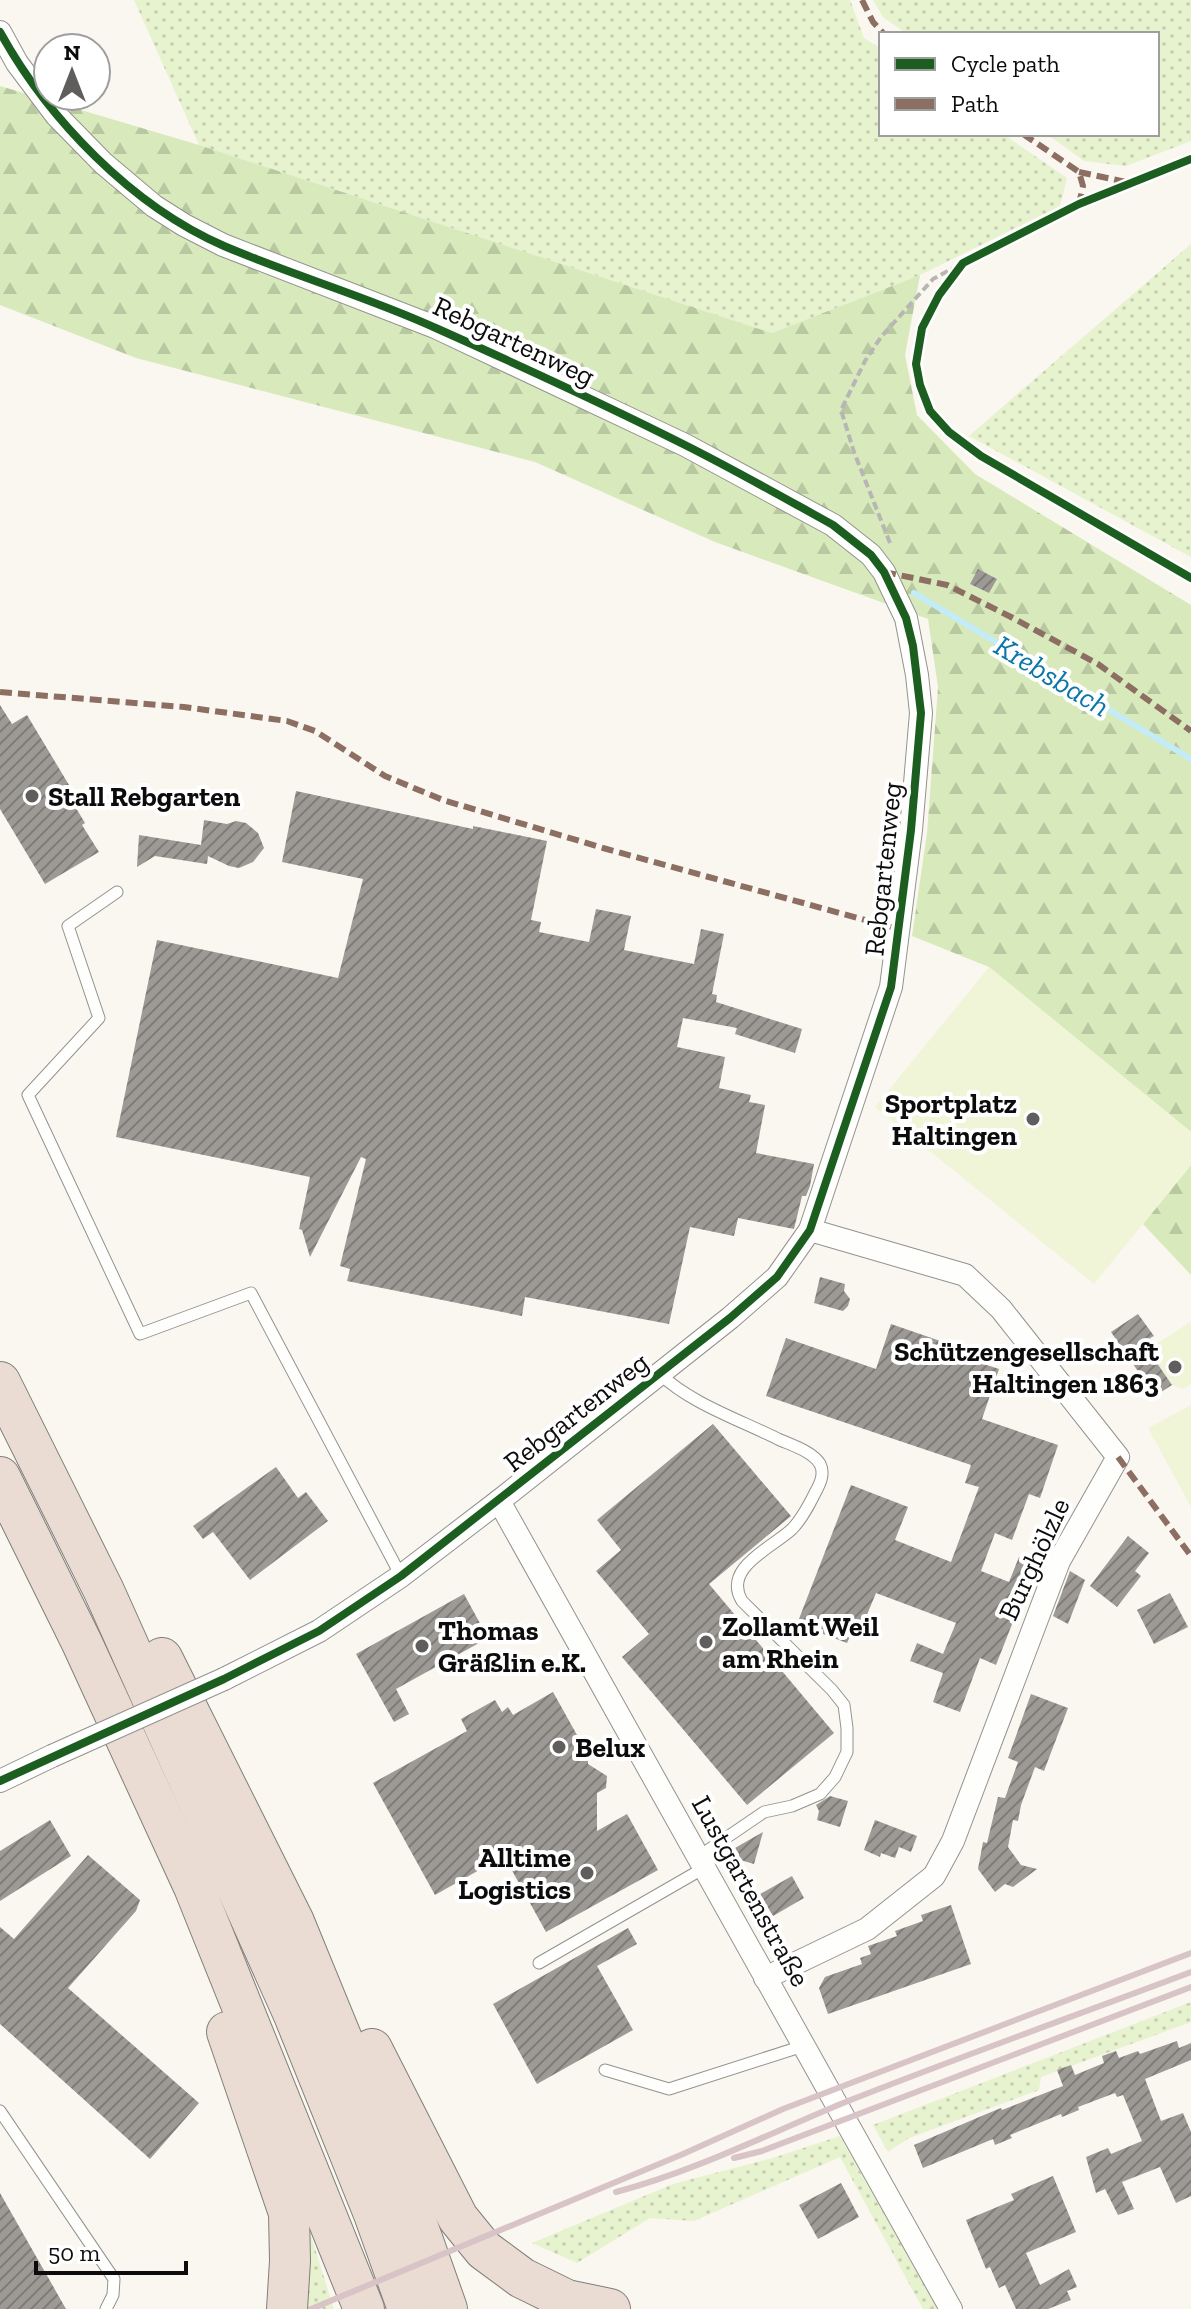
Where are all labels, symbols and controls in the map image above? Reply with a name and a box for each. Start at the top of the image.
north arrow [32,32,112,112]
legend [879,32,1159,136]
text: N [64,39,81,66]
text: Cycle path [951,49,1060,78]
text: Path [951,89,999,118]
street label: Rebgartenweg [428,289,600,393]
water label: Krebsbach [988,628,1116,724]
place label: Stall Rebgarten [48,780,241,813]
street label: Rebgartenweg [857,781,909,957]
marker: Stall Rebgarten [23,787,41,805]
place label: Sportplatz Haltingen [885,1087,1017,1152]
marker: Sportplatz Haltingen [1024,1110,1042,1128]
place label: Schützengesellschaft Haltingen 1863 [894,1335,1160,1400]
street label: Rebgartenweg [497,1345,655,1479]
marker: Schützengesellschaft Haltingen 1863 [1166,1358,1184,1376]
street label: Burghölzle [991,1493,1077,1625]
place label: Zollamt Weil am Rhein [722,1610,879,1675]
place label: Thomas Gräßlin e.K. [438,1614,586,1679]
marker: Zollamt Weil am Rhein [697,1633,715,1651]
marker: Thomas Gräßlin e.K. [413,1637,431,1655]
place label: Belux [575,1731,645,1764]
marker: Belux [550,1738,568,1756]
street label: Lustgartenstraße [685,1790,817,1992]
place label: Alltime Logistics [458,1841,571,1906]
marker: Alltime Logistics [578,1864,596,1882]
scale bar [36,2225,186,2275]
text: 50 m [48,2238,101,2267]

